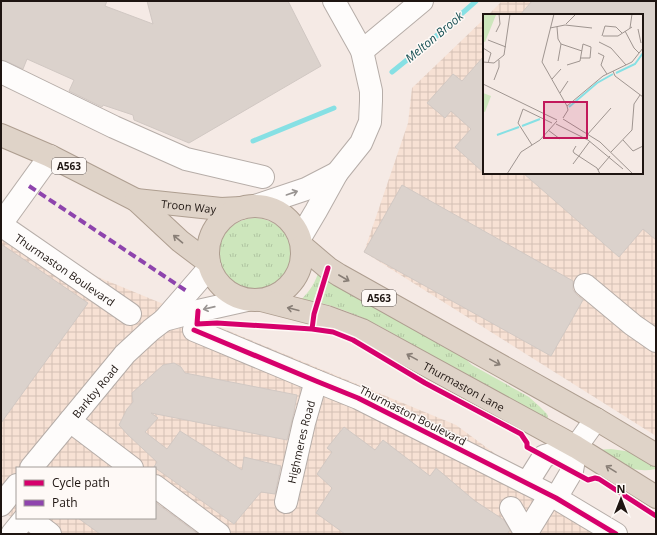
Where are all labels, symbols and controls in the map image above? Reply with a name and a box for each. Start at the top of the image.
water label: Melton Brook [401,7,468,66]
inset map [483,14,643,174]
road number: A563 [52,158,86,174]
one-way arrow [286,189,298,197]
street label: Troon Way [160,195,217,216]
street label: Thurmaston Boulevard [12,230,118,309]
one-way arrow [173,235,183,244]
one-way arrow [338,274,350,282]
road number: A563 [362,290,396,306]
one-way arrow [286,304,299,312]
one-way arrow [203,305,216,313]
one-way arrow [407,353,419,360]
street label: Thurmaston Lane [421,358,508,414]
one-way arrow [489,358,501,366]
street label: Barkby Road [68,361,121,421]
street label: Thurmaston Boulevard [357,382,469,448]
street label: Highmeres Road [283,398,318,485]
one-way arrow [606,465,617,473]
legend [16,467,156,519]
text: Cycle path [52,474,110,491]
north arrow [601,479,641,519]
text: N [617,481,625,496]
text: Path [52,494,78,511]

